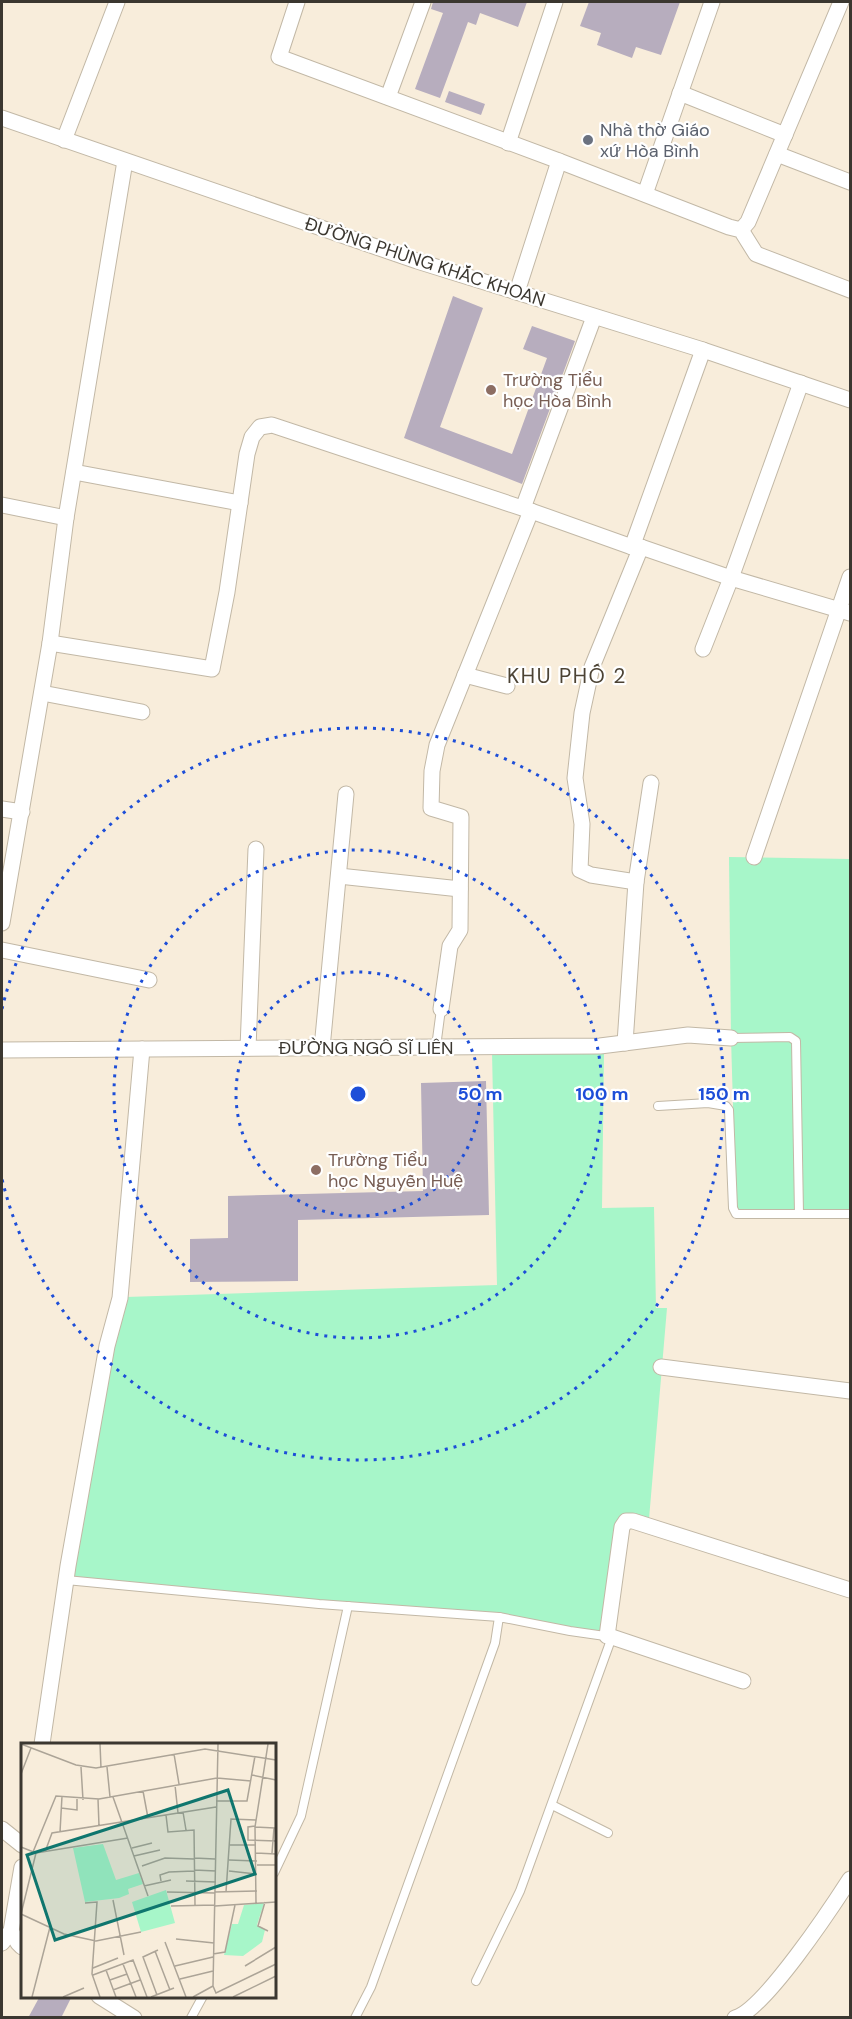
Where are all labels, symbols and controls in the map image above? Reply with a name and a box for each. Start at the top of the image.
place label: Nhà thờ Giáo xứ Hòa Bình [600,118,710,163]
marker: Nhà thờ Giáo xứ Hòa Bình [581,133,595,147]
street label: ĐƯỜNG PHÙNG KHẮC KHOAN [302,212,548,312]
place label: Trường Tiểu học Hòa Bình [503,368,612,413]
marker: Trường Tiểu học Hòa Bình [484,383,498,397]
district label: KHU PHỐ 2 [507,662,627,690]
street label: ĐƯỜNG NGÔ SĨ LIÊN [279,1036,454,1060]
text: 50 m [457,1082,503,1106]
text: 100 m [575,1082,629,1106]
text: 150 m [698,1082,750,1106]
centre of rings [348,1084,368,1104]
place label: Trường Tiểu học Nguyễn Huệ [328,1148,463,1193]
marker: Trường Tiểu học Nguyễn Huệ [309,1163,323,1177]
inset map [21,1743,276,1998]

